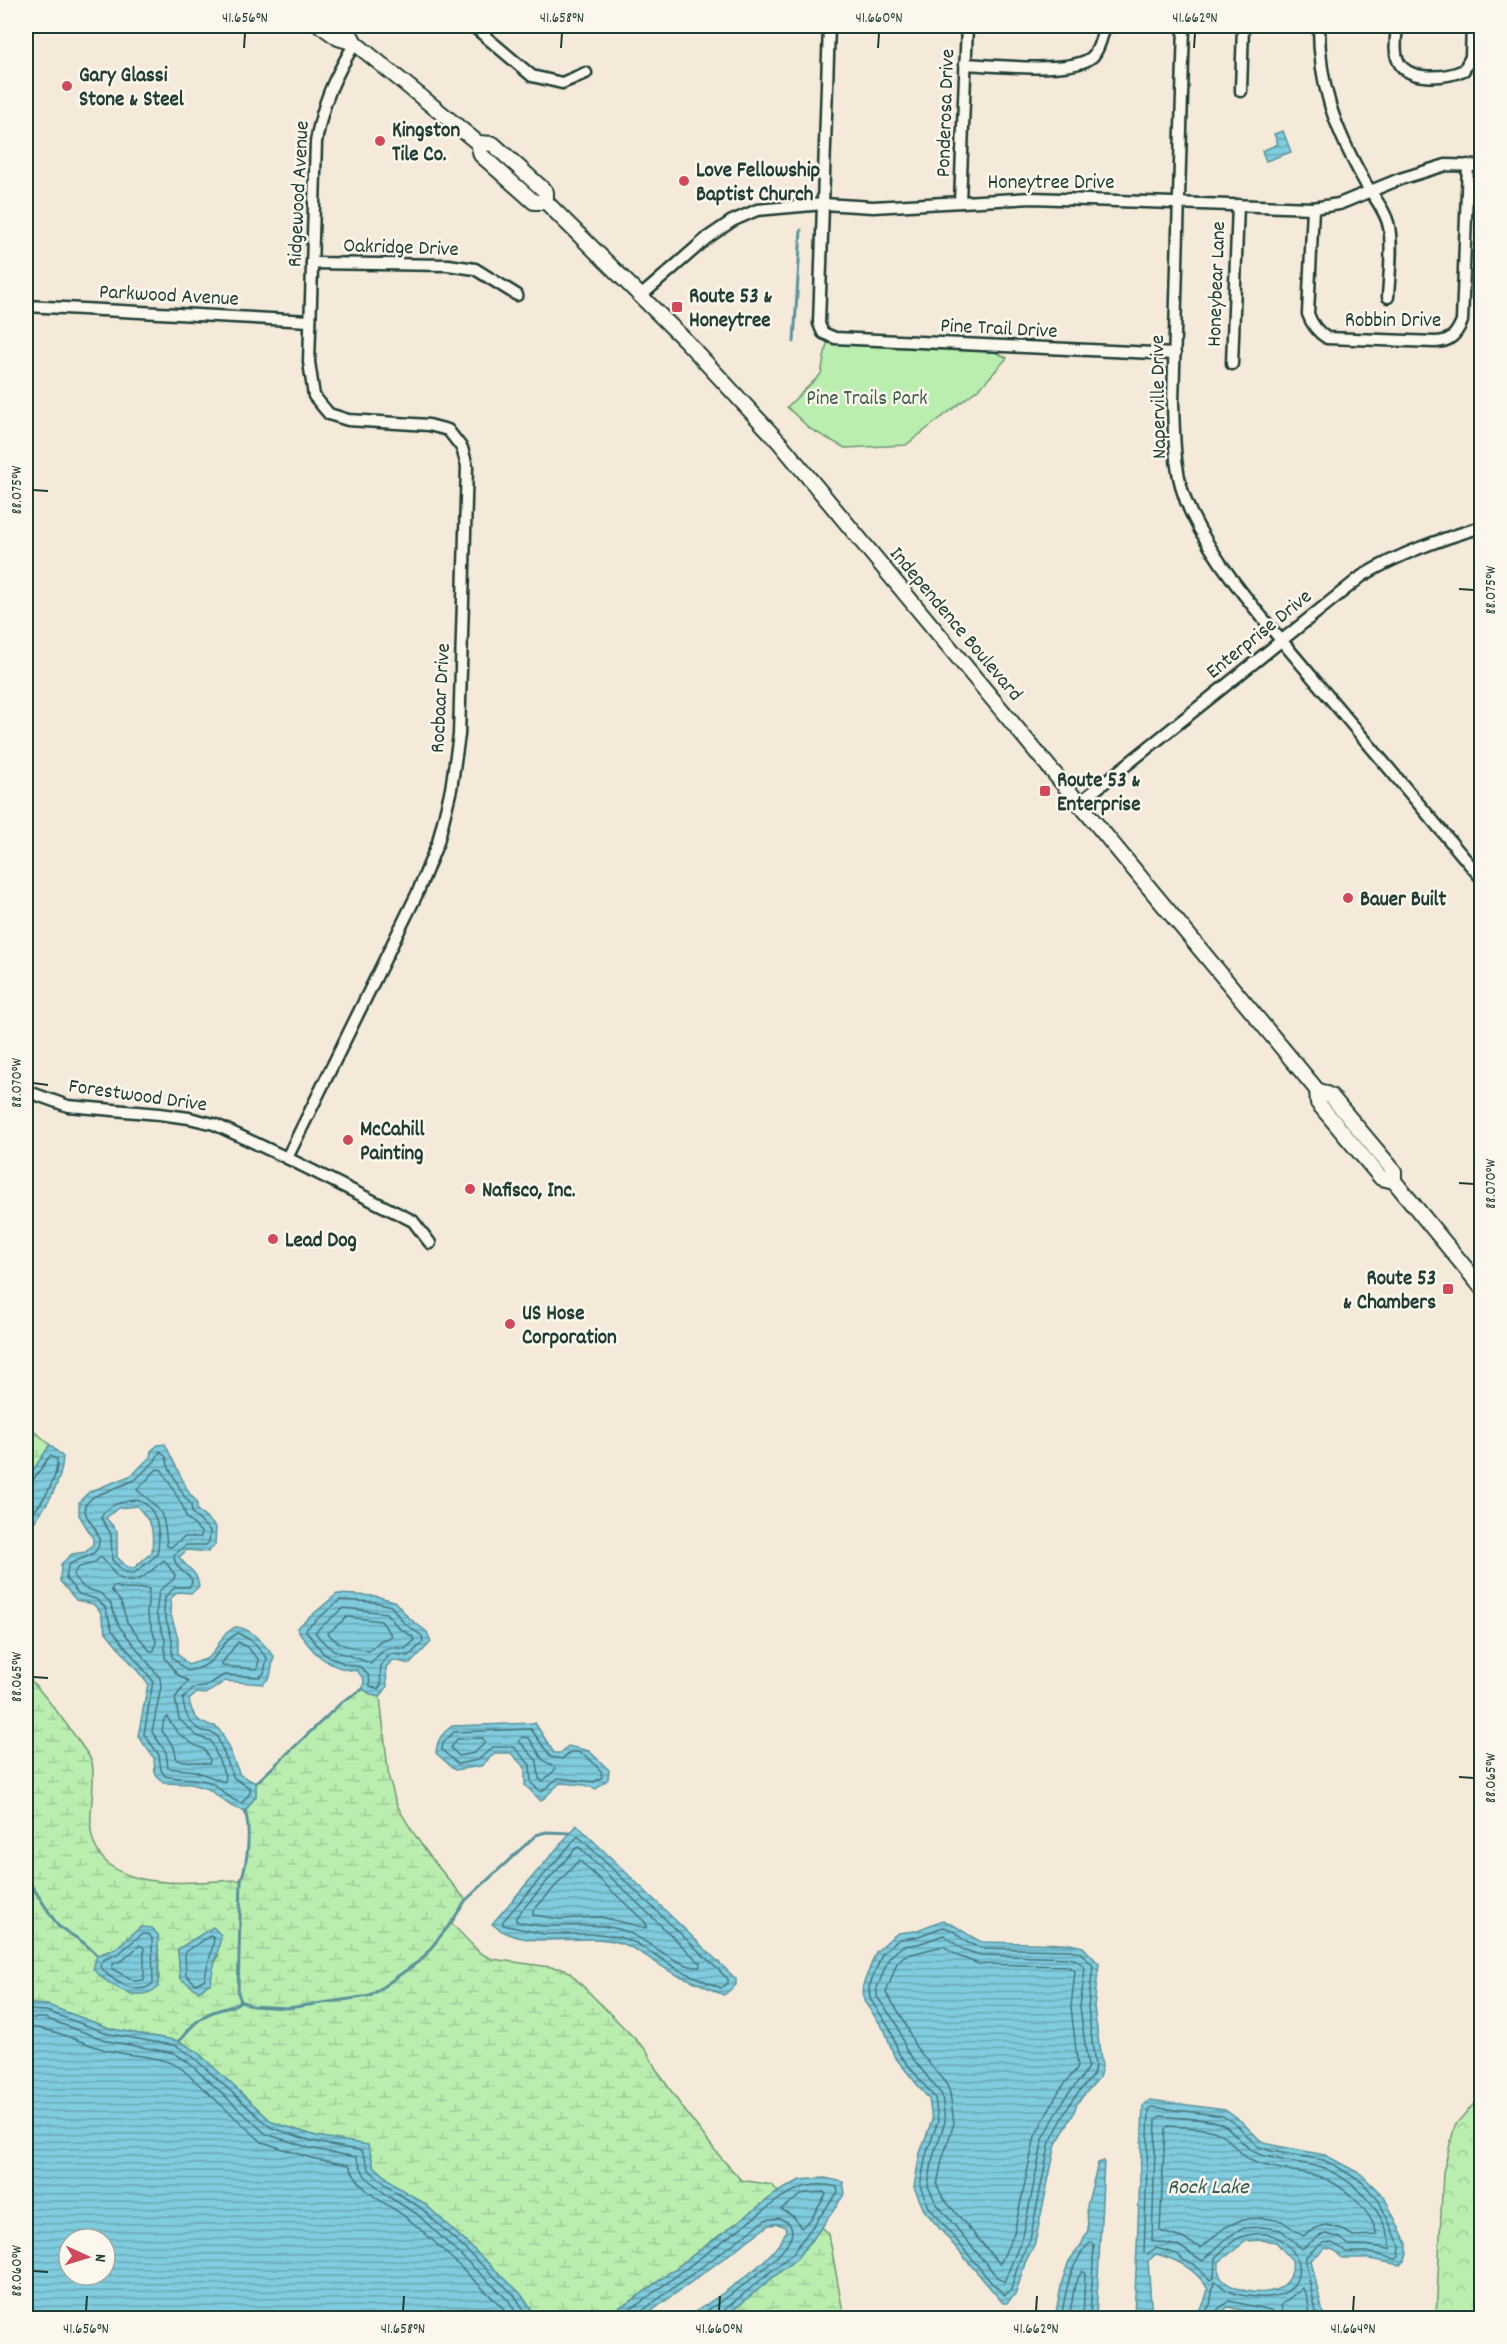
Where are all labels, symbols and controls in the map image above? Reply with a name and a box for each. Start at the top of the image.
text: 41.656°N [222,8,268,30]
text: 41.658°N [540,8,584,30]
text: 41.660°N [855,8,903,30]
text: 41.662°N [1172,8,1218,30]
street label: Ponderosa Drive [930,48,964,178]
place label: Gary Glassi Stone & Steel [79,62,185,116]
marker: Gary Glassi Stone & Steel [60,79,74,93]
place label: Kingston Tile Co. [392,117,460,171]
street label: Ridgewood Avenue [281,120,319,268]
marker: Kingston Tile Co. [373,134,387,148]
place label: Love Fellowship Baptist Church [696,157,821,211]
street label: Honeytree Drive [988,169,1114,199]
marker: Love Fellowship Baptist Church [677,174,691,188]
street label: Honeybear Lane [1201,221,1235,347]
street label: Oakridge Drive [343,232,459,266]
street label: Parkwood Avenue [98,278,240,316]
place label: Route 53 & Honeytree [689,283,773,337]
marker: Route 53 & Honeytree [670,300,684,314]
street label: Robbin Drive [1345,307,1441,337]
street label: Pine Trail Drive [939,312,1058,348]
street label: Naperville Drive [1144,335,1176,459]
park label: Pine Trails Park [806,385,928,415]
text: 88.075°W [7,465,29,514]
street label: Independence Boulevard [881,541,1029,709]
text: 88.075°W [1481,565,1503,614]
street label: Enterprise Drive [1200,583,1319,687]
street label: Rocbaar Drive [424,643,460,754]
place label: Route 53 & Enterprise [1057,767,1141,821]
marker: Route 53 & Enterprise [1038,784,1052,798]
place label: Bauer Built [1360,886,1447,916]
marker: Bauer Built [1341,891,1355,905]
text: 88.070°W [7,1058,29,1108]
street label: Forestwood Drive [66,1072,209,1122]
place label: McCahill Painting [360,1116,425,1170]
marker: McCahill Painting [341,1133,355,1147]
text: 88.070°W [1481,1159,1503,1209]
place label: Nafisco, Inc. [482,1177,576,1207]
marker: Nafisco, Inc. [463,1182,477,1196]
place label: Lead Dog [285,1227,357,1257]
marker: Lead Dog [266,1232,280,1246]
place label: Route 53 & Chambers [1343,1265,1436,1319]
marker: Route 53 & Chambers [1441,1282,1455,1296]
place label: US Hose Corporation [522,1300,617,1354]
marker: US Hose Corporation [503,1317,517,1331]
text: 88.065°W [7,1651,29,1702]
text: 88.065°W [1481,1752,1503,1803]
water label: Rock Lake [1167,2173,1250,2204]
north arrow [57,2227,117,2287]
text: 88.060°W [7,2245,29,2297]
text: N [88,2253,111,2263]
text: 41.656°N [63,2319,109,2341]
text: 41.658°N [381,2319,425,2341]
text: 41.660°N [695,2319,743,2341]
text: 41.662°N [1013,2319,1059,2341]
text: 41.664°N [1330,2319,1376,2341]

